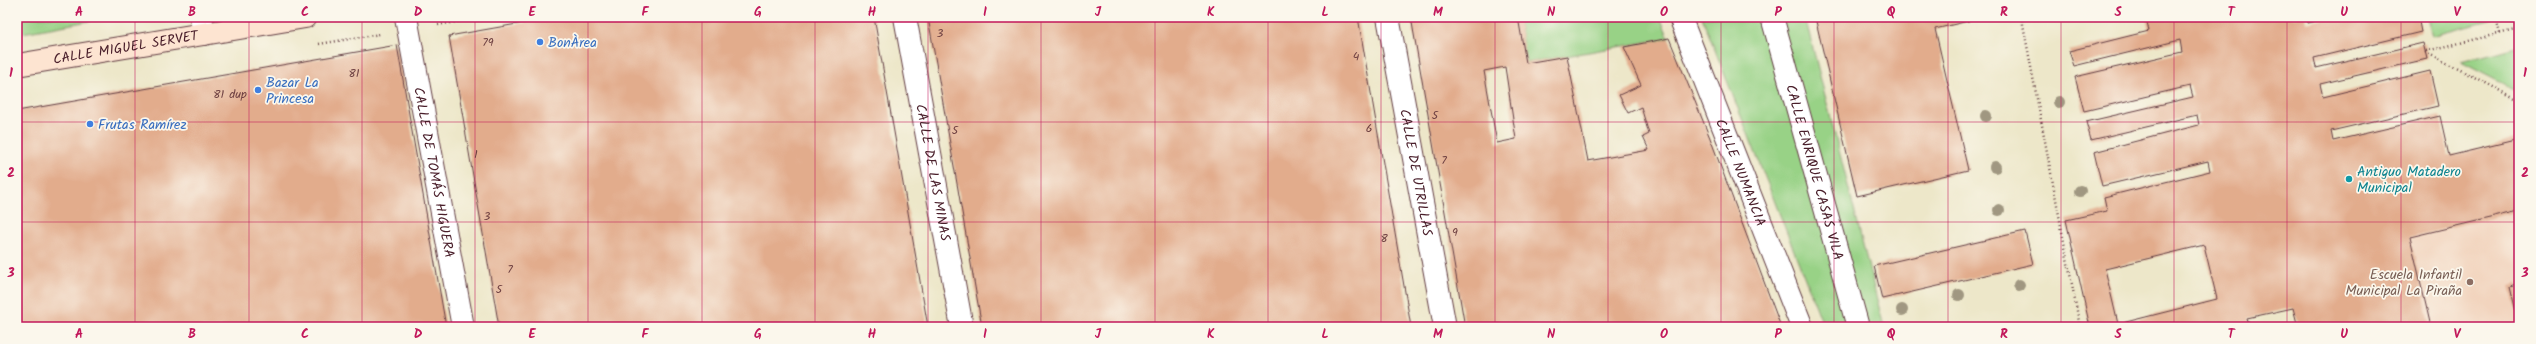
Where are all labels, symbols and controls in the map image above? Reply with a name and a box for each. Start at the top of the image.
text: A [75,2,83,23]
text: B [188,2,196,23]
text: C [301,2,309,23]
text: D [414,2,423,23]
text: E [528,2,536,23]
text: F [641,2,649,23]
text: G [754,2,762,23]
text: H [868,2,877,23]
text: I [983,2,987,23]
text: J [1095,2,1102,23]
text: K [1207,2,1215,23]
text: L [1321,2,1329,23]
text: M [1433,2,1443,23]
text: N [1547,2,1556,23]
text: O [1660,2,1668,23]
text: P [1774,2,1782,23]
text: Q [1887,2,1896,23]
text: R [2000,2,2008,23]
text: S [2114,2,2122,23]
text: T [2227,2,2236,23]
text: U [2340,2,2348,23]
text: V [2454,2,2462,23]
house number: 3 [937,24,944,43]
street label: CALLE MIGUEL SERVET [51,25,201,71]
place label: BonÀrea [548,32,597,54]
house number: 79 [482,33,494,52]
marker: BonÀrea [535,37,545,47]
house number: 4 [1353,47,1360,66]
text: 1 [9,63,13,84]
text: 1 [2523,63,2527,84]
house number: 81 [349,64,360,83]
place label: Bazar La Princesa [266,72,319,110]
street label: CALLE ENRIQUE CASAS VILA [1779,82,1849,263]
house number: 81 dup [213,85,247,104]
marker: Bazar La Princesa [253,85,263,95]
street label: CALLE DE TOMÁS HIGUERA [407,85,460,260]
street label: CALLE DE LAS MINAS [909,102,956,243]
house number: 5 [1432,106,1440,125]
street label: CALLE DE UTRILLAS [1393,107,1438,238]
place label: Frutas Ramírez [98,114,187,136]
street label: CALLE NUMANCIA [1709,116,1771,230]
marker: Frutas Ramírez [85,119,95,129]
house number: 6 [1366,119,1372,138]
house number: 5 [952,121,960,140]
house number: 1 [474,145,478,164]
house number: 7 [1441,151,1447,170]
place label: Antiguo Matadero Municipal [2357,161,2461,199]
text: 2 [7,163,15,184]
text: 2 [2521,163,2529,184]
marker: Antiguo Matadero Municipal [2344,174,2354,184]
house number: 3 [484,207,491,226]
house number: 9 [1452,223,1458,242]
house number: 8 [1380,229,1388,248]
house number: 7 [507,260,513,279]
text: 3 [6,263,15,284]
text: 3 [2520,263,2529,284]
place label: Escuela Infantil Municipal La Piraña [2346,264,2463,302]
marker: Escuela Infantil Municipal La Piraña [2465,277,2475,287]
house number: 5 [496,280,504,299]
text: A [75,324,83,344]
text: B [188,324,196,344]
text: C [301,324,309,344]
text: D [414,324,423,344]
text: E [528,324,536,344]
text: F [641,324,649,344]
text: G [754,324,762,344]
text: H [868,324,877,344]
text: I [983,324,987,344]
text: J [1095,324,1102,344]
text: K [1207,324,1215,344]
text: L [1321,324,1329,344]
text: M [1433,324,1443,344]
text: N [1547,324,1556,344]
text: O [1660,324,1668,344]
text: P [1774,324,1782,344]
text: Q [1887,324,1896,344]
text: R [2000,324,2008,344]
text: S [2114,324,2122,344]
text: T [2227,324,2236,344]
text: U [2340,324,2348,344]
text: V [2454,324,2462,344]

